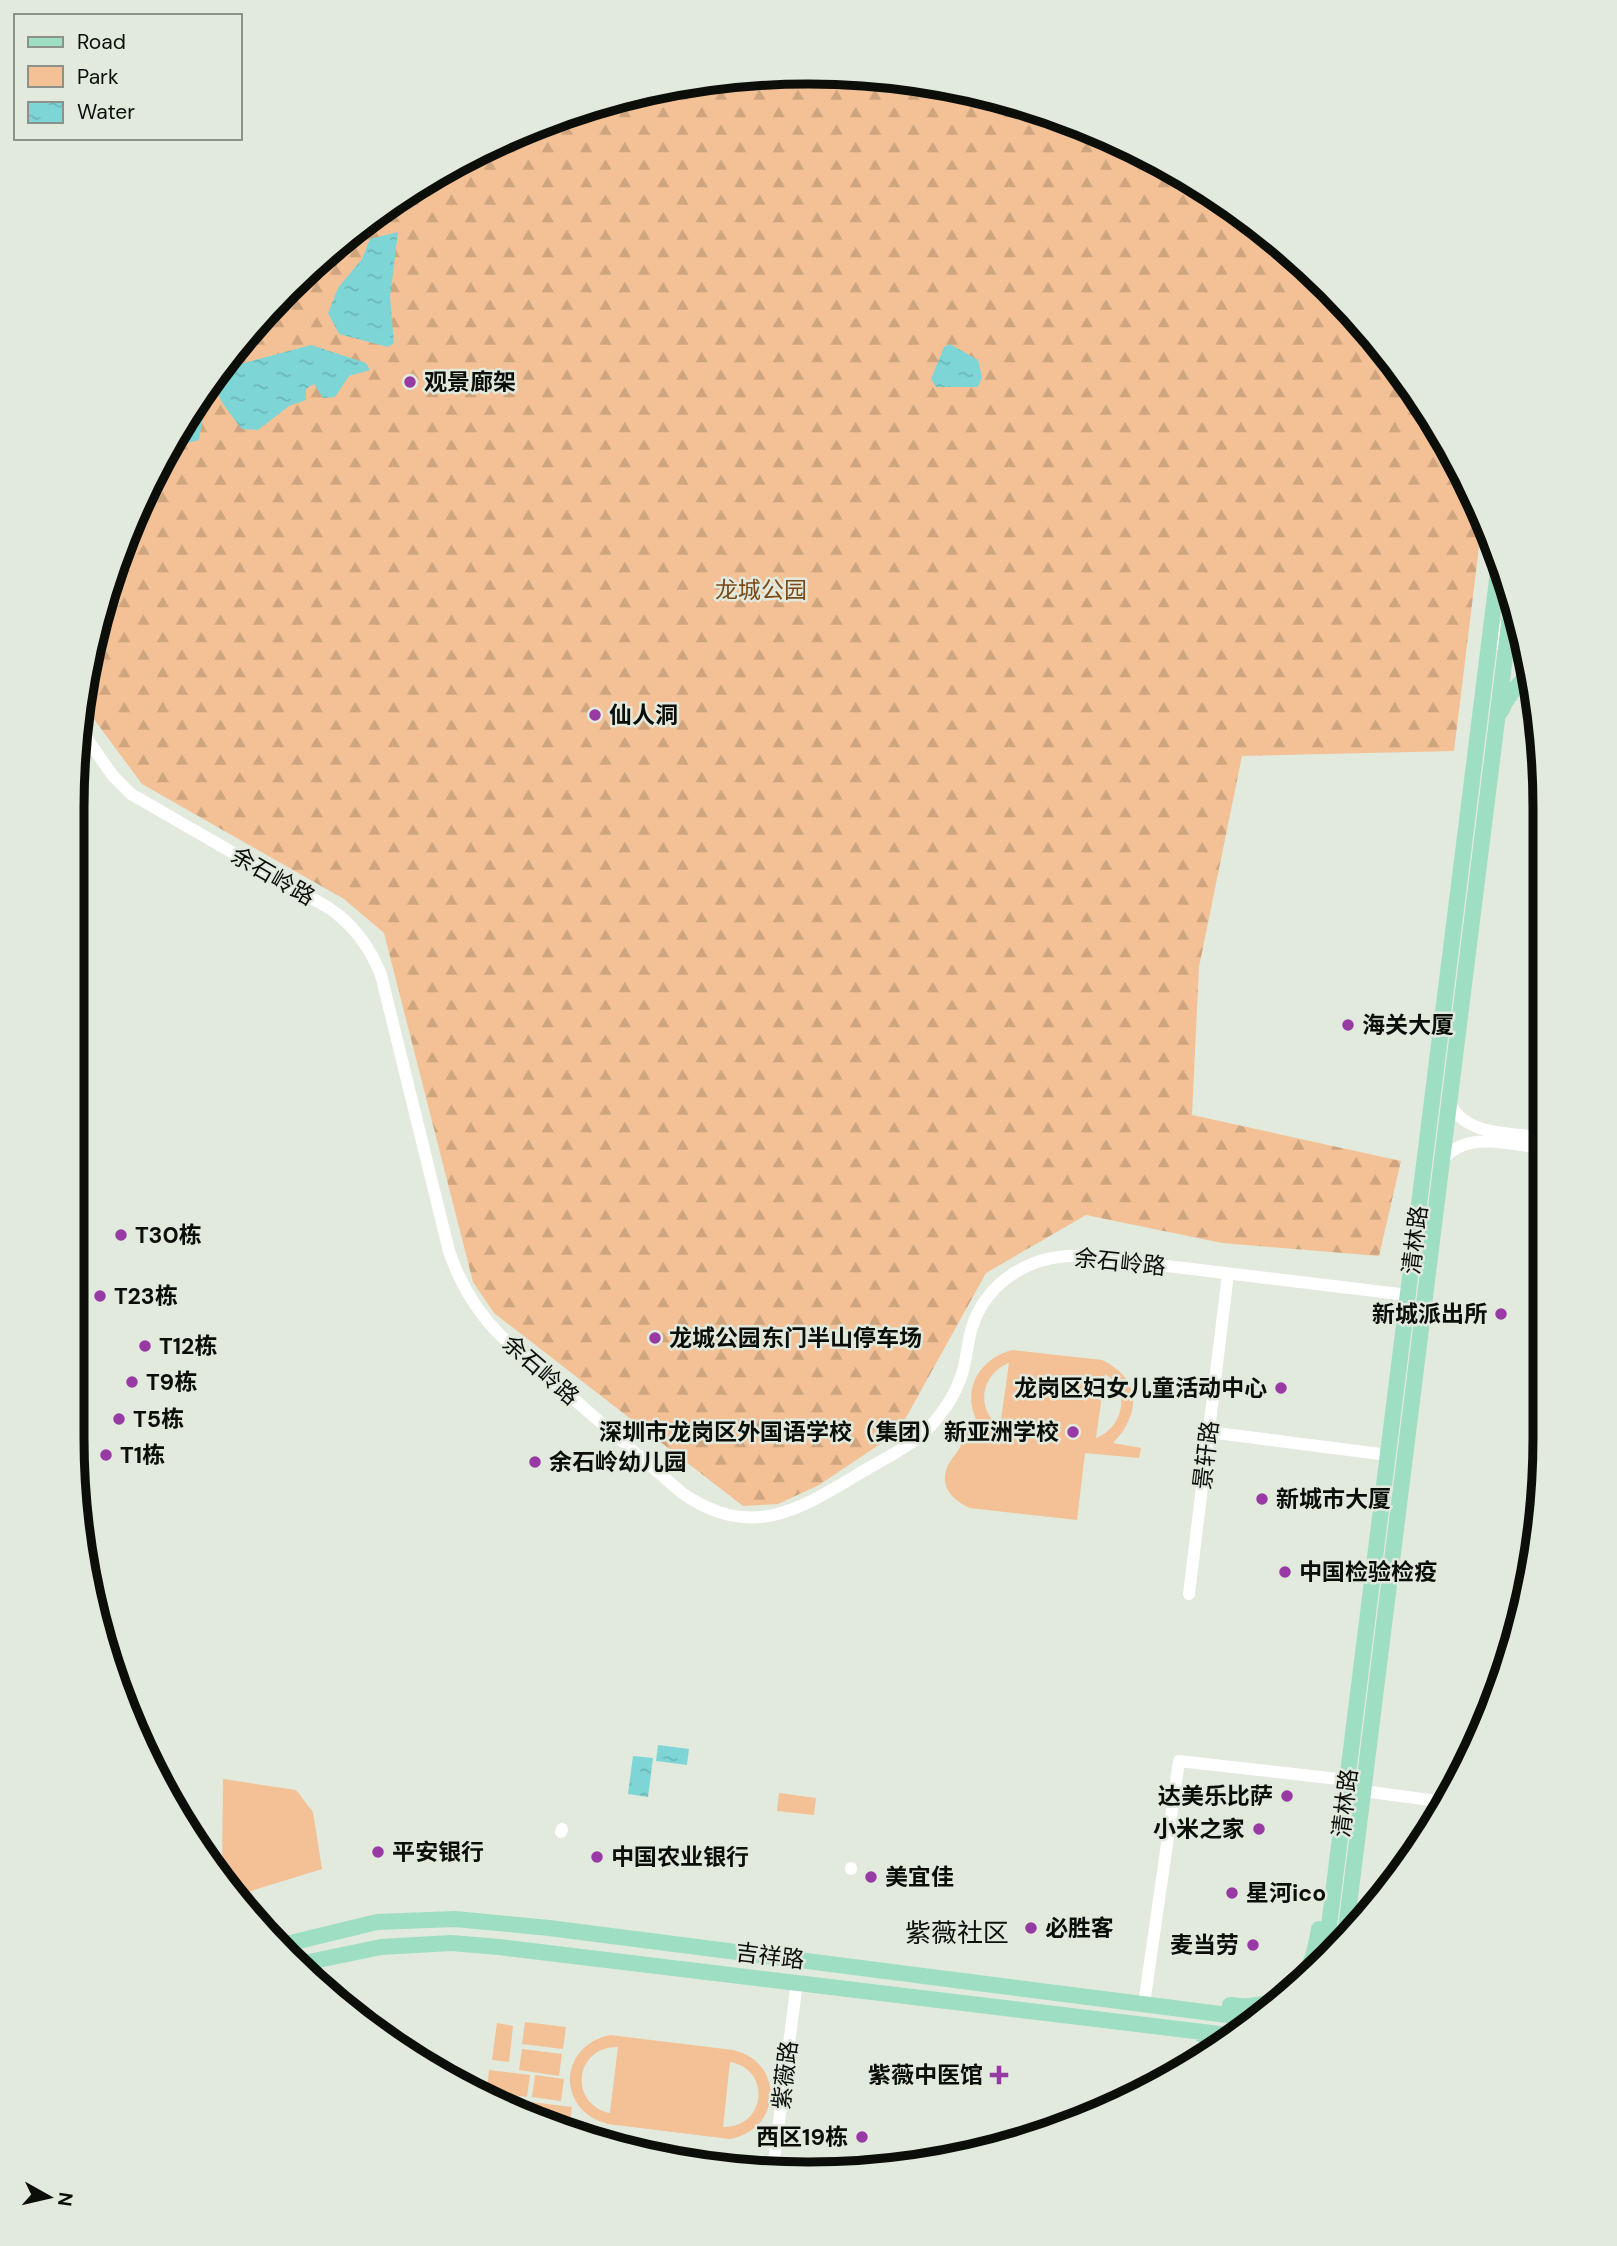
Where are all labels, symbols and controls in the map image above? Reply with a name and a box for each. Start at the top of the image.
legend [14,14,242,140]
text: Road [77,28,126,56]
text: Park [77,63,119,91]
text: Water [77,98,135,126]
place label: 观景廊架 [424,367,516,397]
marker: 观景廊架 [402,374,418,390]
park label: 龙城公园 [715,575,807,605]
place label: 仙人洞 [609,700,678,730]
marker: 仙人洞 [587,707,603,723]
street label: 余石岭路 [226,840,320,912]
place label: 海关大厦 [1362,1010,1454,1040]
marker: 海关大厦 [1340,1017,1356,1033]
street label: 清林路 [1396,1204,1434,1276]
place label: T30栋 [135,1220,202,1250]
marker: T30栋 [113,1227,129,1243]
street label: 余石岭路 [1073,1242,1167,1282]
place label: T23栋 [114,1281,178,1311]
marker: T23栋 [92,1288,108,1304]
place label: 新城派出所 [1372,1299,1487,1329]
marker: 新城派出所 [1493,1306,1509,1322]
place label: 龙城公园东门半山停车场 [669,1323,922,1353]
street label: 余石岭路 [496,1329,586,1411]
marker: 龙城公园东门半山停车场 [647,1330,663,1346]
place label: T12栋 [159,1331,217,1361]
marker: T12栋 [137,1338,153,1354]
place label: T9栋 [146,1367,197,1397]
place label: 龙岗区妇女儿童活动中心 [1014,1373,1267,1403]
marker: T9栋 [124,1374,140,1390]
marker: 龙岗区妇女儿童活动中心 [1273,1380,1289,1396]
place label: T5栋 [133,1404,184,1434]
marker: T5栋 [111,1411,127,1427]
place label: 深圳市龙岗区外国语学校（集团）新亚洲学校 [599,1417,1059,1447]
street label: 景轩路 [1187,1419,1225,1491]
marker: 深圳市龙岗区外国语学校（集团）新亚洲学校 [1065,1424,1081,1440]
place label: T1栋 [120,1440,165,1470]
marker: T1栋 [98,1447,114,1463]
place label: 余石岭幼儿园 [549,1447,687,1477]
marker: 余石岭幼儿园 [527,1454,543,1470]
place label: 新城市大厦 [1276,1484,1391,1514]
marker: 新城市大厦 [1254,1491,1270,1507]
place label: 中国检验检疫 [1299,1557,1437,1587]
marker: 中国检验检疫 [1277,1564,1293,1580]
street label: 清林路 [1326,1767,1364,1839]
place label: 达美乐比萨 [1158,1781,1273,1811]
marker: 达美乐比萨 [1279,1788,1295,1804]
place label: 小米之家 [1153,1814,1245,1844]
marker: 小米之家 [1251,1821,1267,1837]
place label: 平安银行 [392,1837,484,1867]
place label: 中国农业银行 [611,1842,749,1872]
marker: 平安银行 [370,1844,386,1860]
marker: 中国农业银行 [589,1849,605,1865]
place label: 美宜佳 [885,1862,954,1892]
marker: 美宜佳 [863,1869,879,1885]
place label: 星河ico [1246,1878,1326,1908]
marker: 星河ico [1224,1885,1240,1901]
place label: 必胜客 [1045,1913,1114,1943]
district label: 紫薇社区 [905,1916,1009,1950]
marker: 必胜客 [1023,1920,1039,1936]
place label: 麦当劳 [1170,1930,1239,1960]
street label: 吉祥路 [734,1937,806,1975]
marker: 麦当劳 [1245,1937,1261,1953]
street label: 紫薇路 [766,2039,804,2111]
place label: 紫薇中医馆 [868,2060,983,2090]
marker: 紫薇中医馆 [989,2065,1009,2085]
place label: 西区19栋 [756,2122,848,2152]
marker: 西区19栋 [854,2129,870,2145]
north arrow [14,2162,84,2232]
text: N [52,2191,79,2208]

